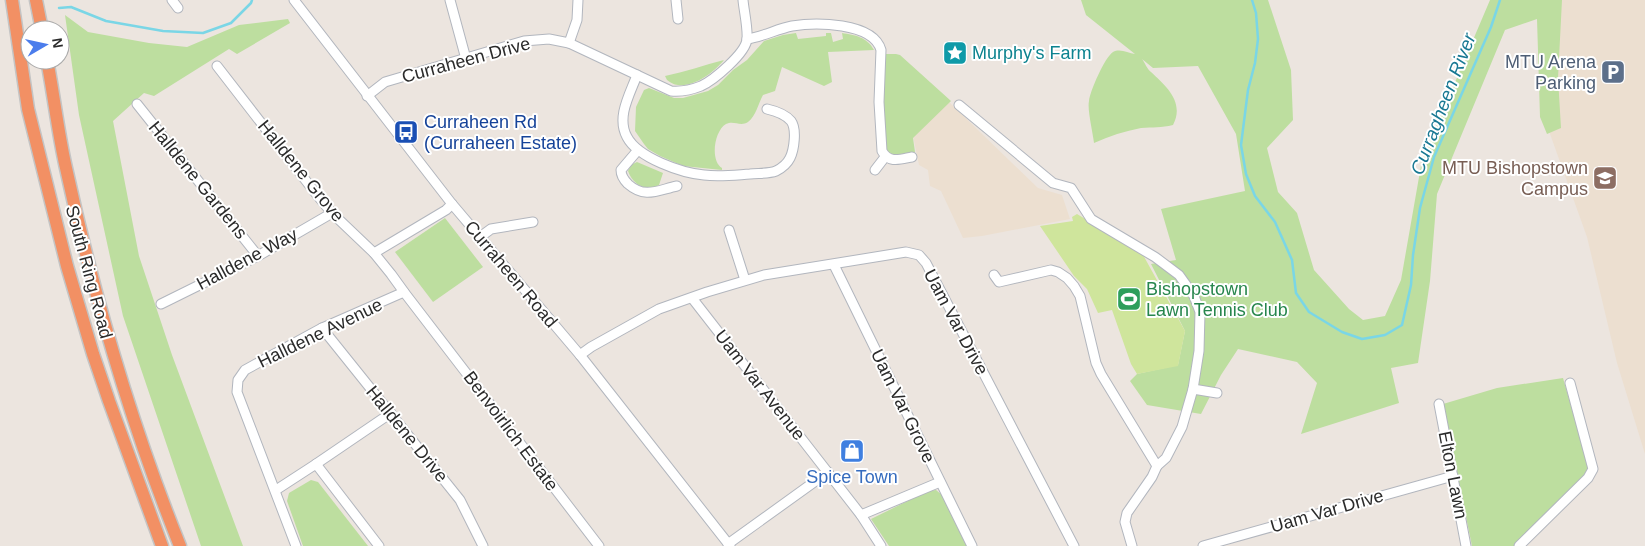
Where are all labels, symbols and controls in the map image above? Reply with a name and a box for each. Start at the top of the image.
north arrow [20,20,70,70]
water label: Curragheen River [1406,30,1480,178]
street label: Curraheen Drive [400,33,532,87]
text: N [49,37,67,49]
place icon: Murphy's Farm [942,40,968,66]
place label: Murphy's Farm [972,43,1091,63]
place label: MTU Arena Parking [1505,52,1597,93]
parking icon: MTU Arena Parking [1600,59,1626,85]
place label: Curraheen Rd (Curraheen Estate) [424,112,577,153]
street label: Halldene Grove [254,116,348,226]
street label: Halldene Gardens [145,117,251,243]
bus stop icon: Curraheen Rd (Curraheen Estate) [393,119,419,145]
place label: MTU Bishopstown Campus [1442,158,1588,199]
school or university icon: MTU Bishopstown Campus [1592,165,1618,191]
street label: South Ring Road [62,203,116,341]
street label: Curraheen Road [461,217,561,331]
street label: Halldene Way [193,224,301,294]
street label: Uam Var Drive [920,266,992,378]
place label: Bishopstown Lawn Tennis Club [1146,279,1288,320]
sports icon: Bishopstown Lawn Tennis Club [1116,286,1142,312]
street label: Halldene Avenue [255,294,385,372]
street label: Uam Var Avenue [711,326,809,444]
street label: Uam Var Grove [867,346,939,466]
street label: Benvoirlich Estate [460,367,562,495]
street label: Halldene Drive [362,382,452,486]
street label: Elton Lawn [1435,429,1471,521]
shop icon: Spice Town [839,438,865,464]
place label: Spice Town [806,467,898,487]
street label: Uam Var Drive [1268,485,1386,537]

